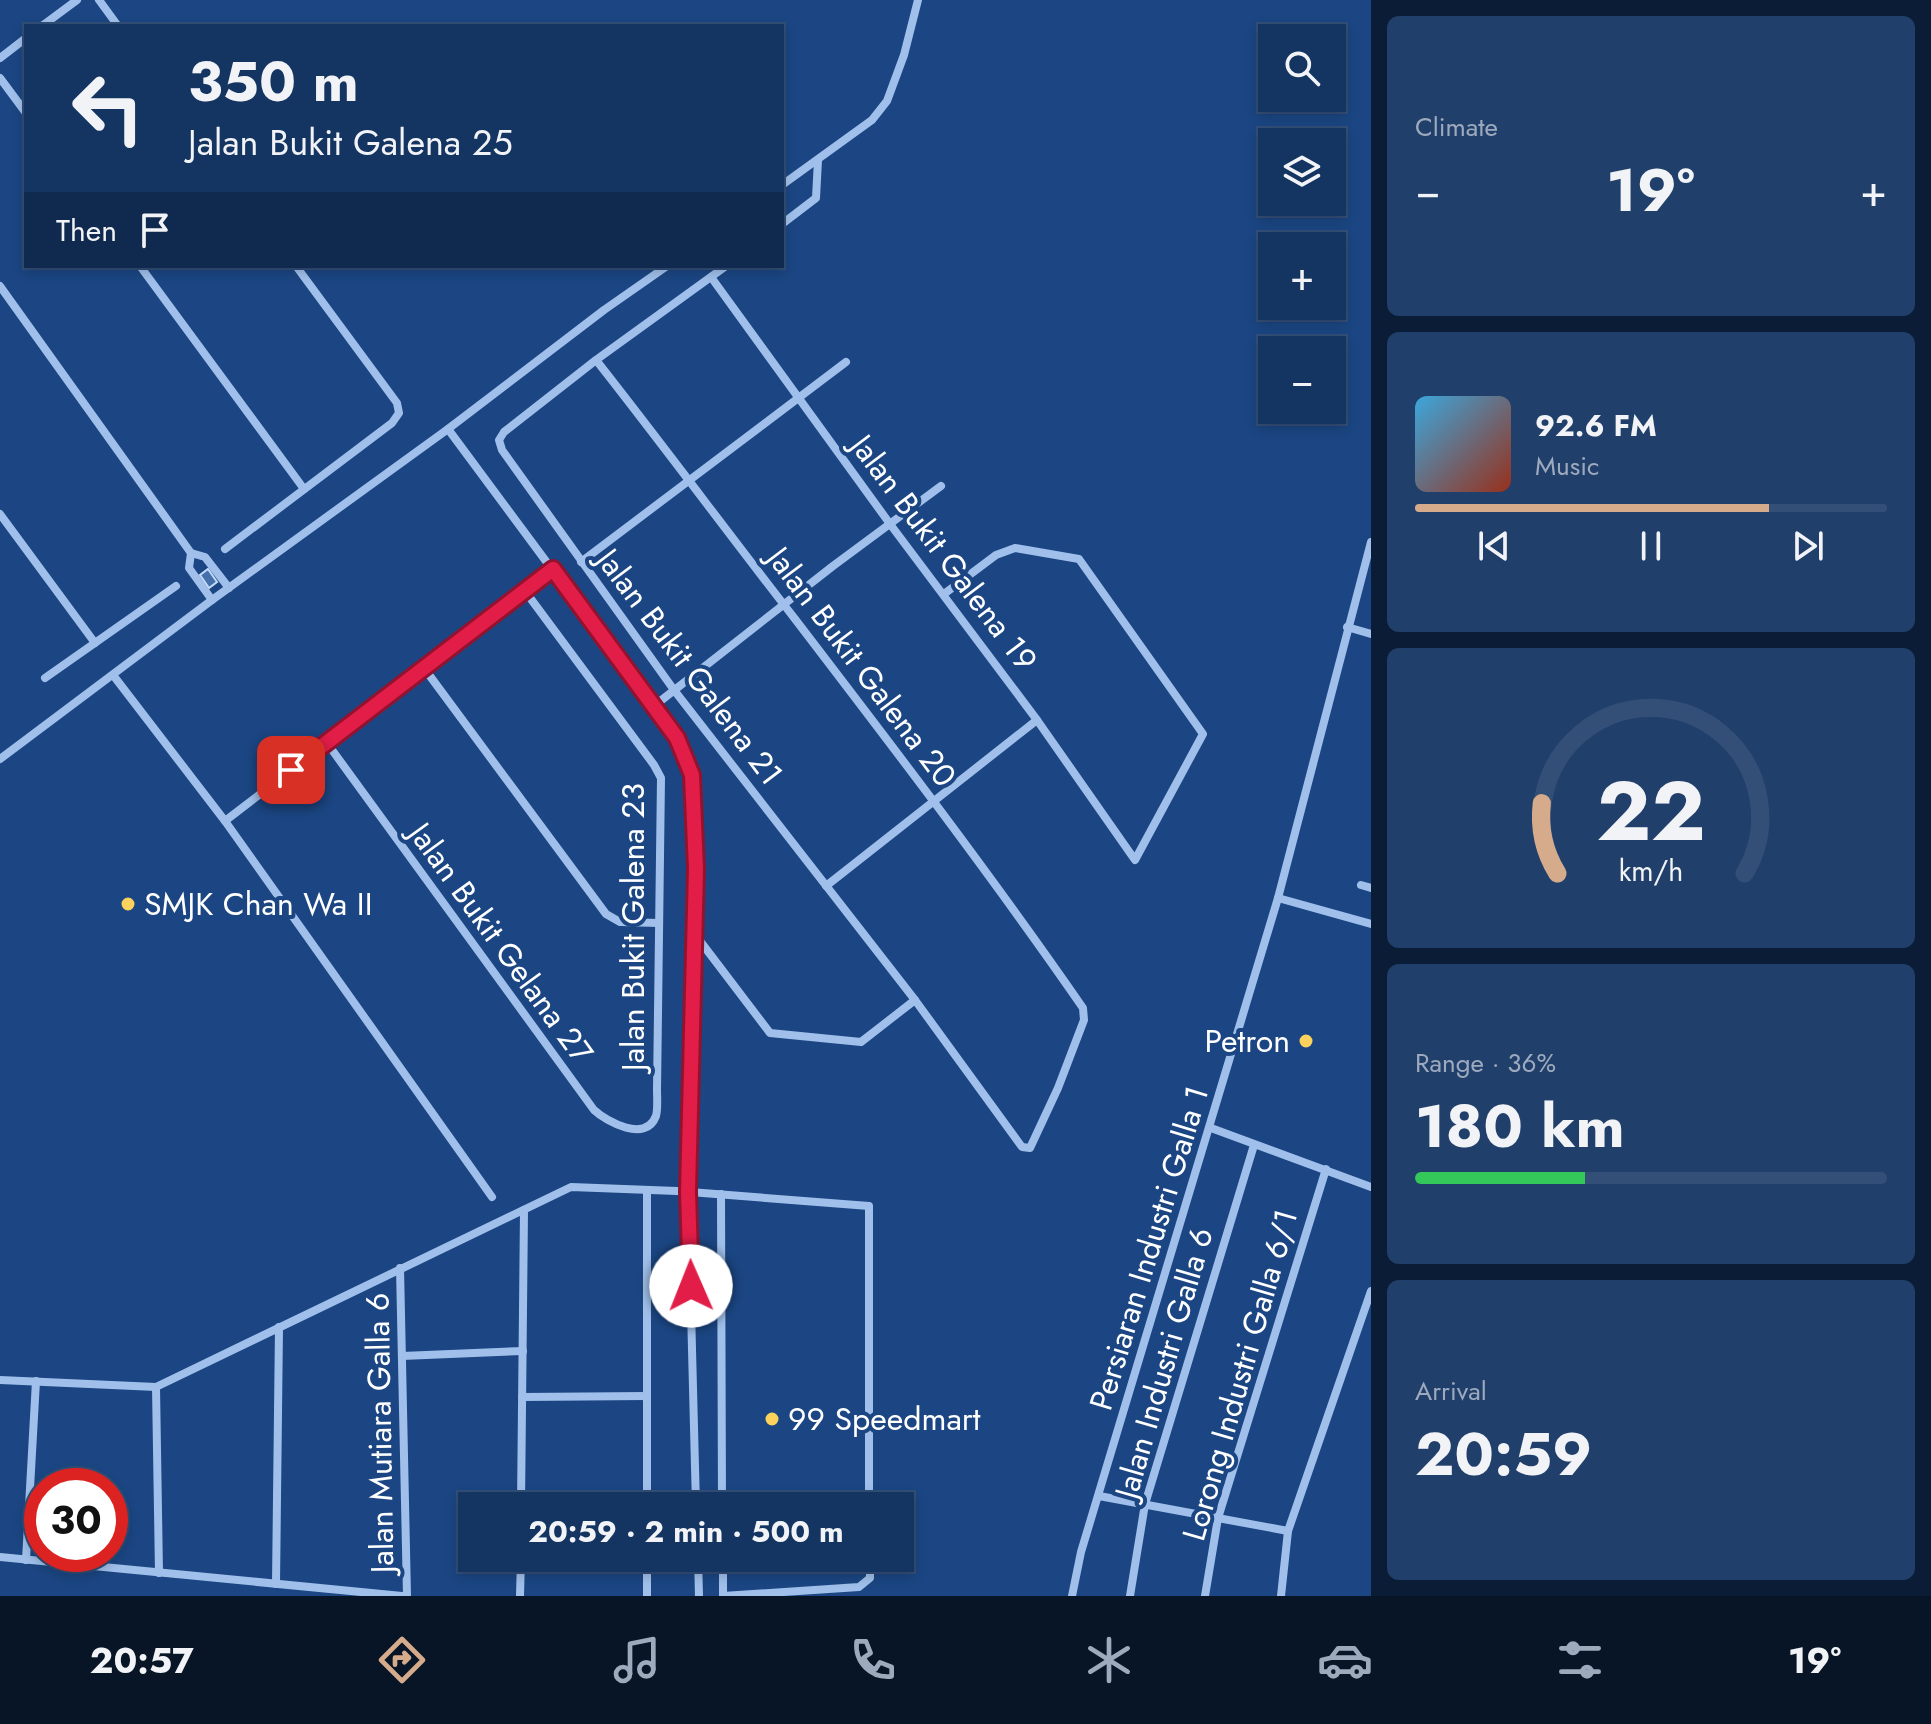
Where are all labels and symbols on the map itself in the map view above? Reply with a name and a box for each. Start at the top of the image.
street label: Jalan Bukit Galena 19 [837,422,1048,681]
street label: Jalan Bukit Galena 20 [754,534,968,797]
street label: Jalan Bukit Galena 21 [583,536,794,795]
pin [257,736,325,804]
street label: Jalan Bukit Galena 23 [610,783,656,1075]
street label: Jalan Bukit Gelana 27 [396,810,604,1073]
place label: SMJK Chan Wa II [144,881,372,927]
marker: SMJK Chan Wa II [119,895,137,913]
place label: Petron [1204,1018,1290,1064]
marker: Petron [1297,1032,1315,1050]
street label: Persiaran Industri Galla 1 [1078,1080,1220,1416]
street label: Lorong Industri Galla 6/1 [1171,1204,1309,1546]
street label: Jalan Industri Galla 6 [1102,1222,1225,1508]
position arrow [649,1244,733,1328]
street label: Jalan Mutiara Galla 6 [355,1292,406,1578]
place label: 99 Speedmart [788,1396,981,1442]
marker: 99 Speedmart [763,1410,781,1428]
speed limit sign: 30 [24,1468,128,1572]

